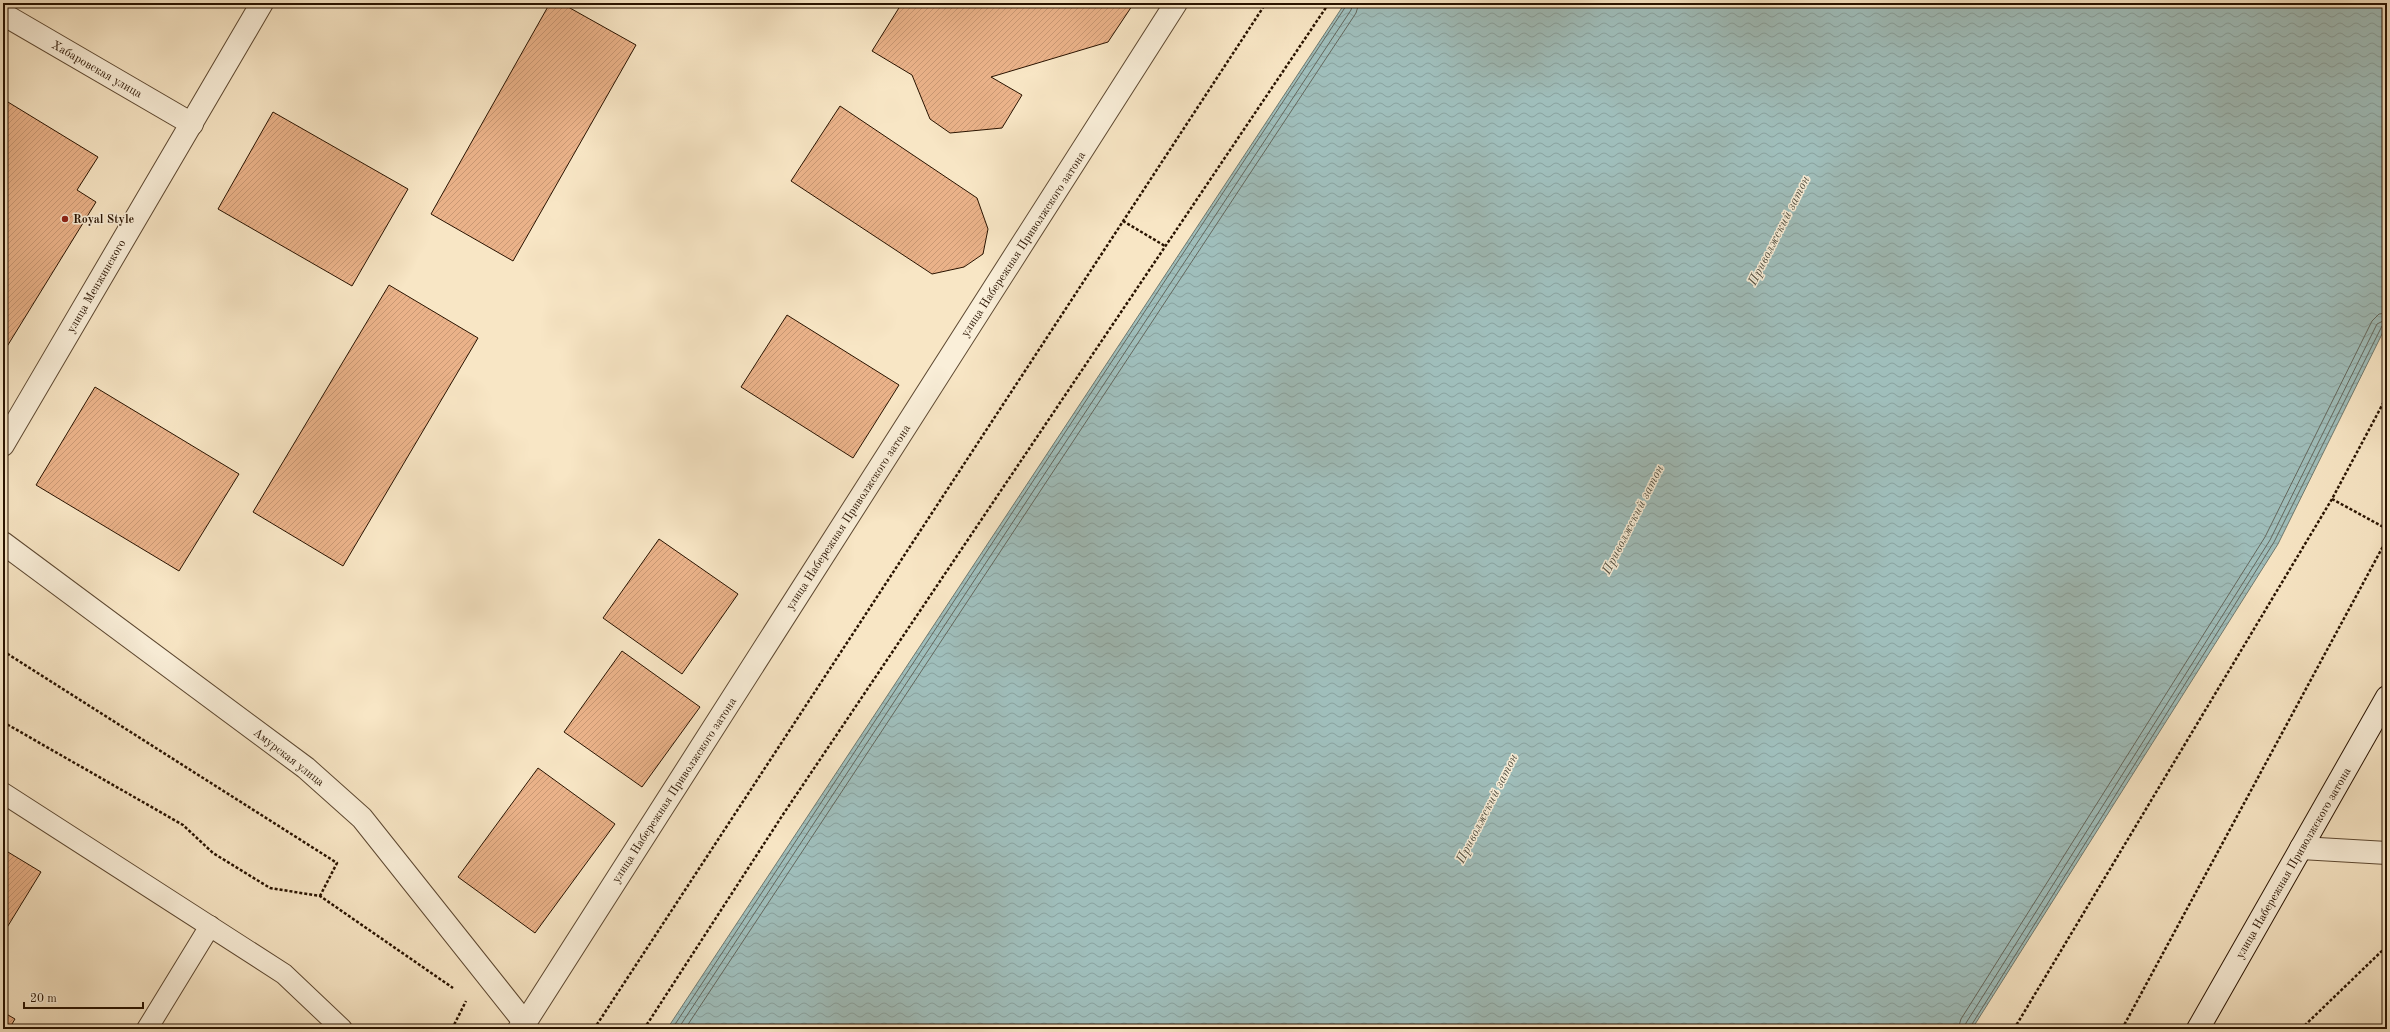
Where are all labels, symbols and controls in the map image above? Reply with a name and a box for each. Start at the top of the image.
street label: Хабаровская улица [49,39,144,101]
street label: улица Набережная Приволжского затона [959,150,1088,339]
water label: Приволжский затон [1746,173,1813,288]
marker: Royal Style [60,214,70,224]
place label: Royal Style [73,214,135,226]
street label: улица Менжинского [65,238,128,335]
street label: улица Набережная Приволжского затона [784,423,913,612]
water label: Приволжский затон [1600,462,1667,577]
street label: улица Набережная Приволжского затона [610,696,739,885]
street label: Амурская улица [251,727,326,789]
water label: Приволжский затон [1454,751,1521,866]
street label: улица Набережная Приволжского затона [2234,766,2354,961]
scale bar [24,984,143,1010]
text: 20 m [30,993,57,1005]

